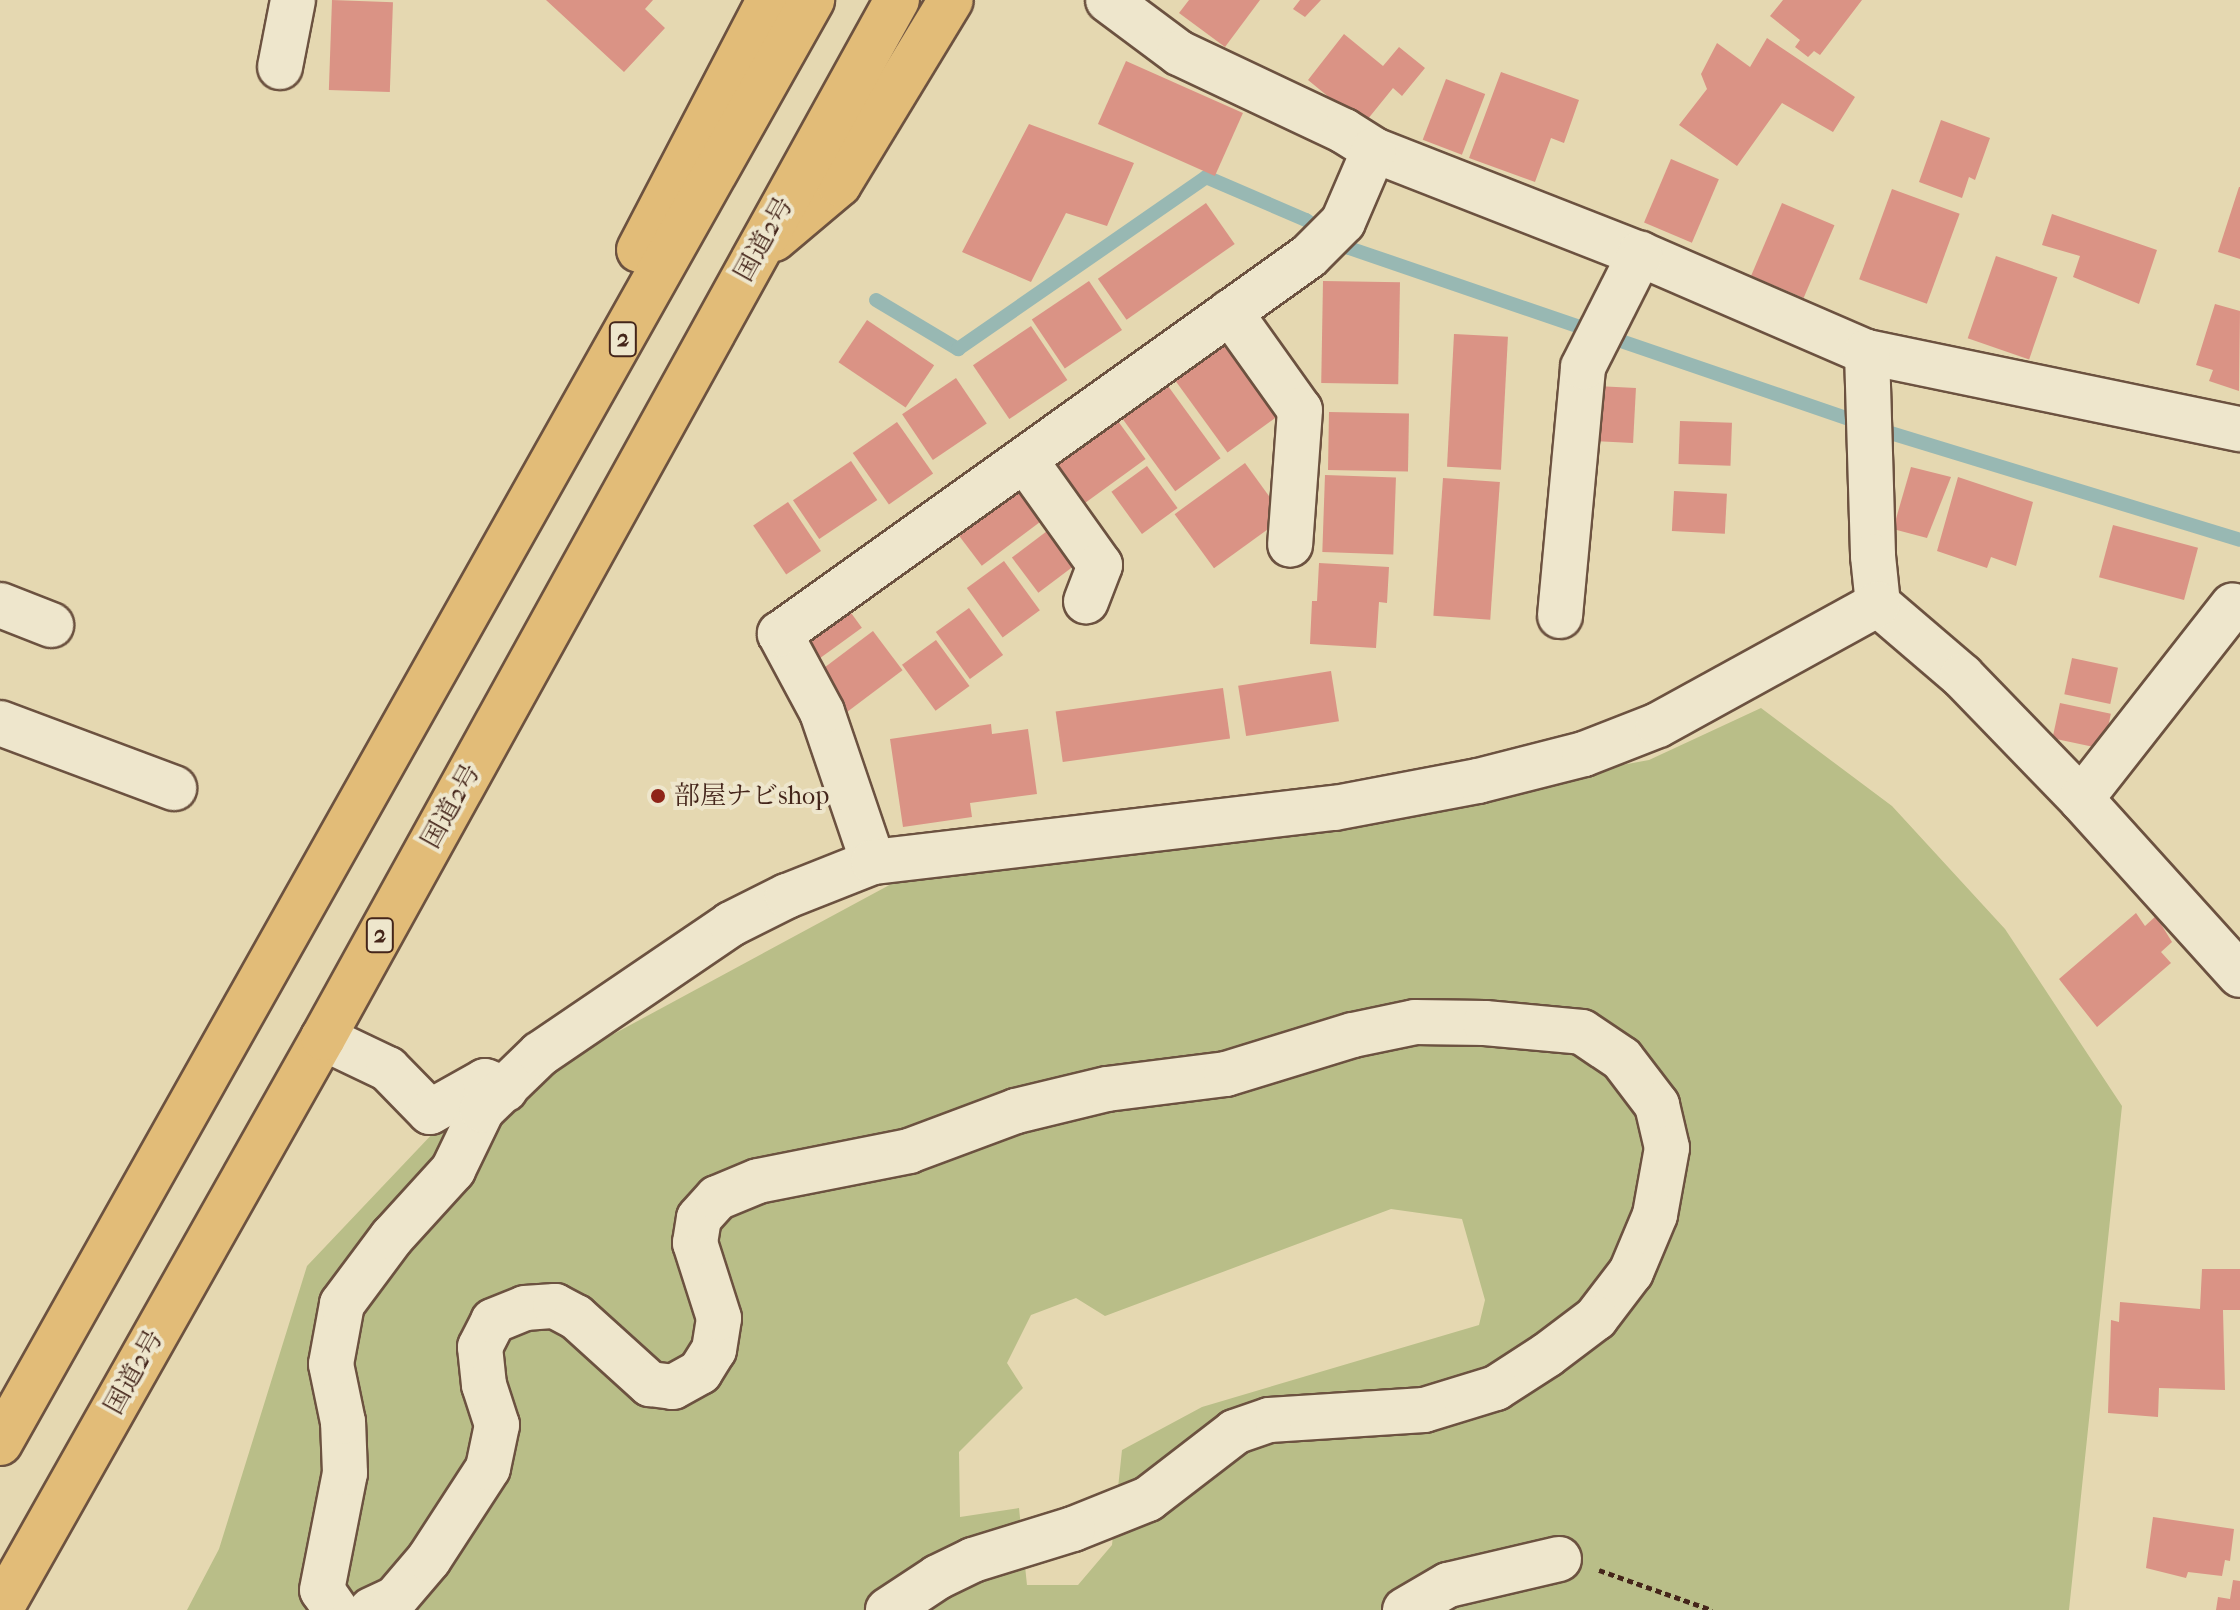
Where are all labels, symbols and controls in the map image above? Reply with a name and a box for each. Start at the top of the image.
street label: 国道2号 [728,191,800,287]
road number: 2 [607,319,639,359]
street label: 国道2号 [415,758,487,854]
place label: 部屋ナビshop [674,780,829,812]
marker: 部屋ナビshop [649,787,667,805]
road number: 2 [364,915,396,955]
street label: 国道2号 [98,1324,170,1420]

